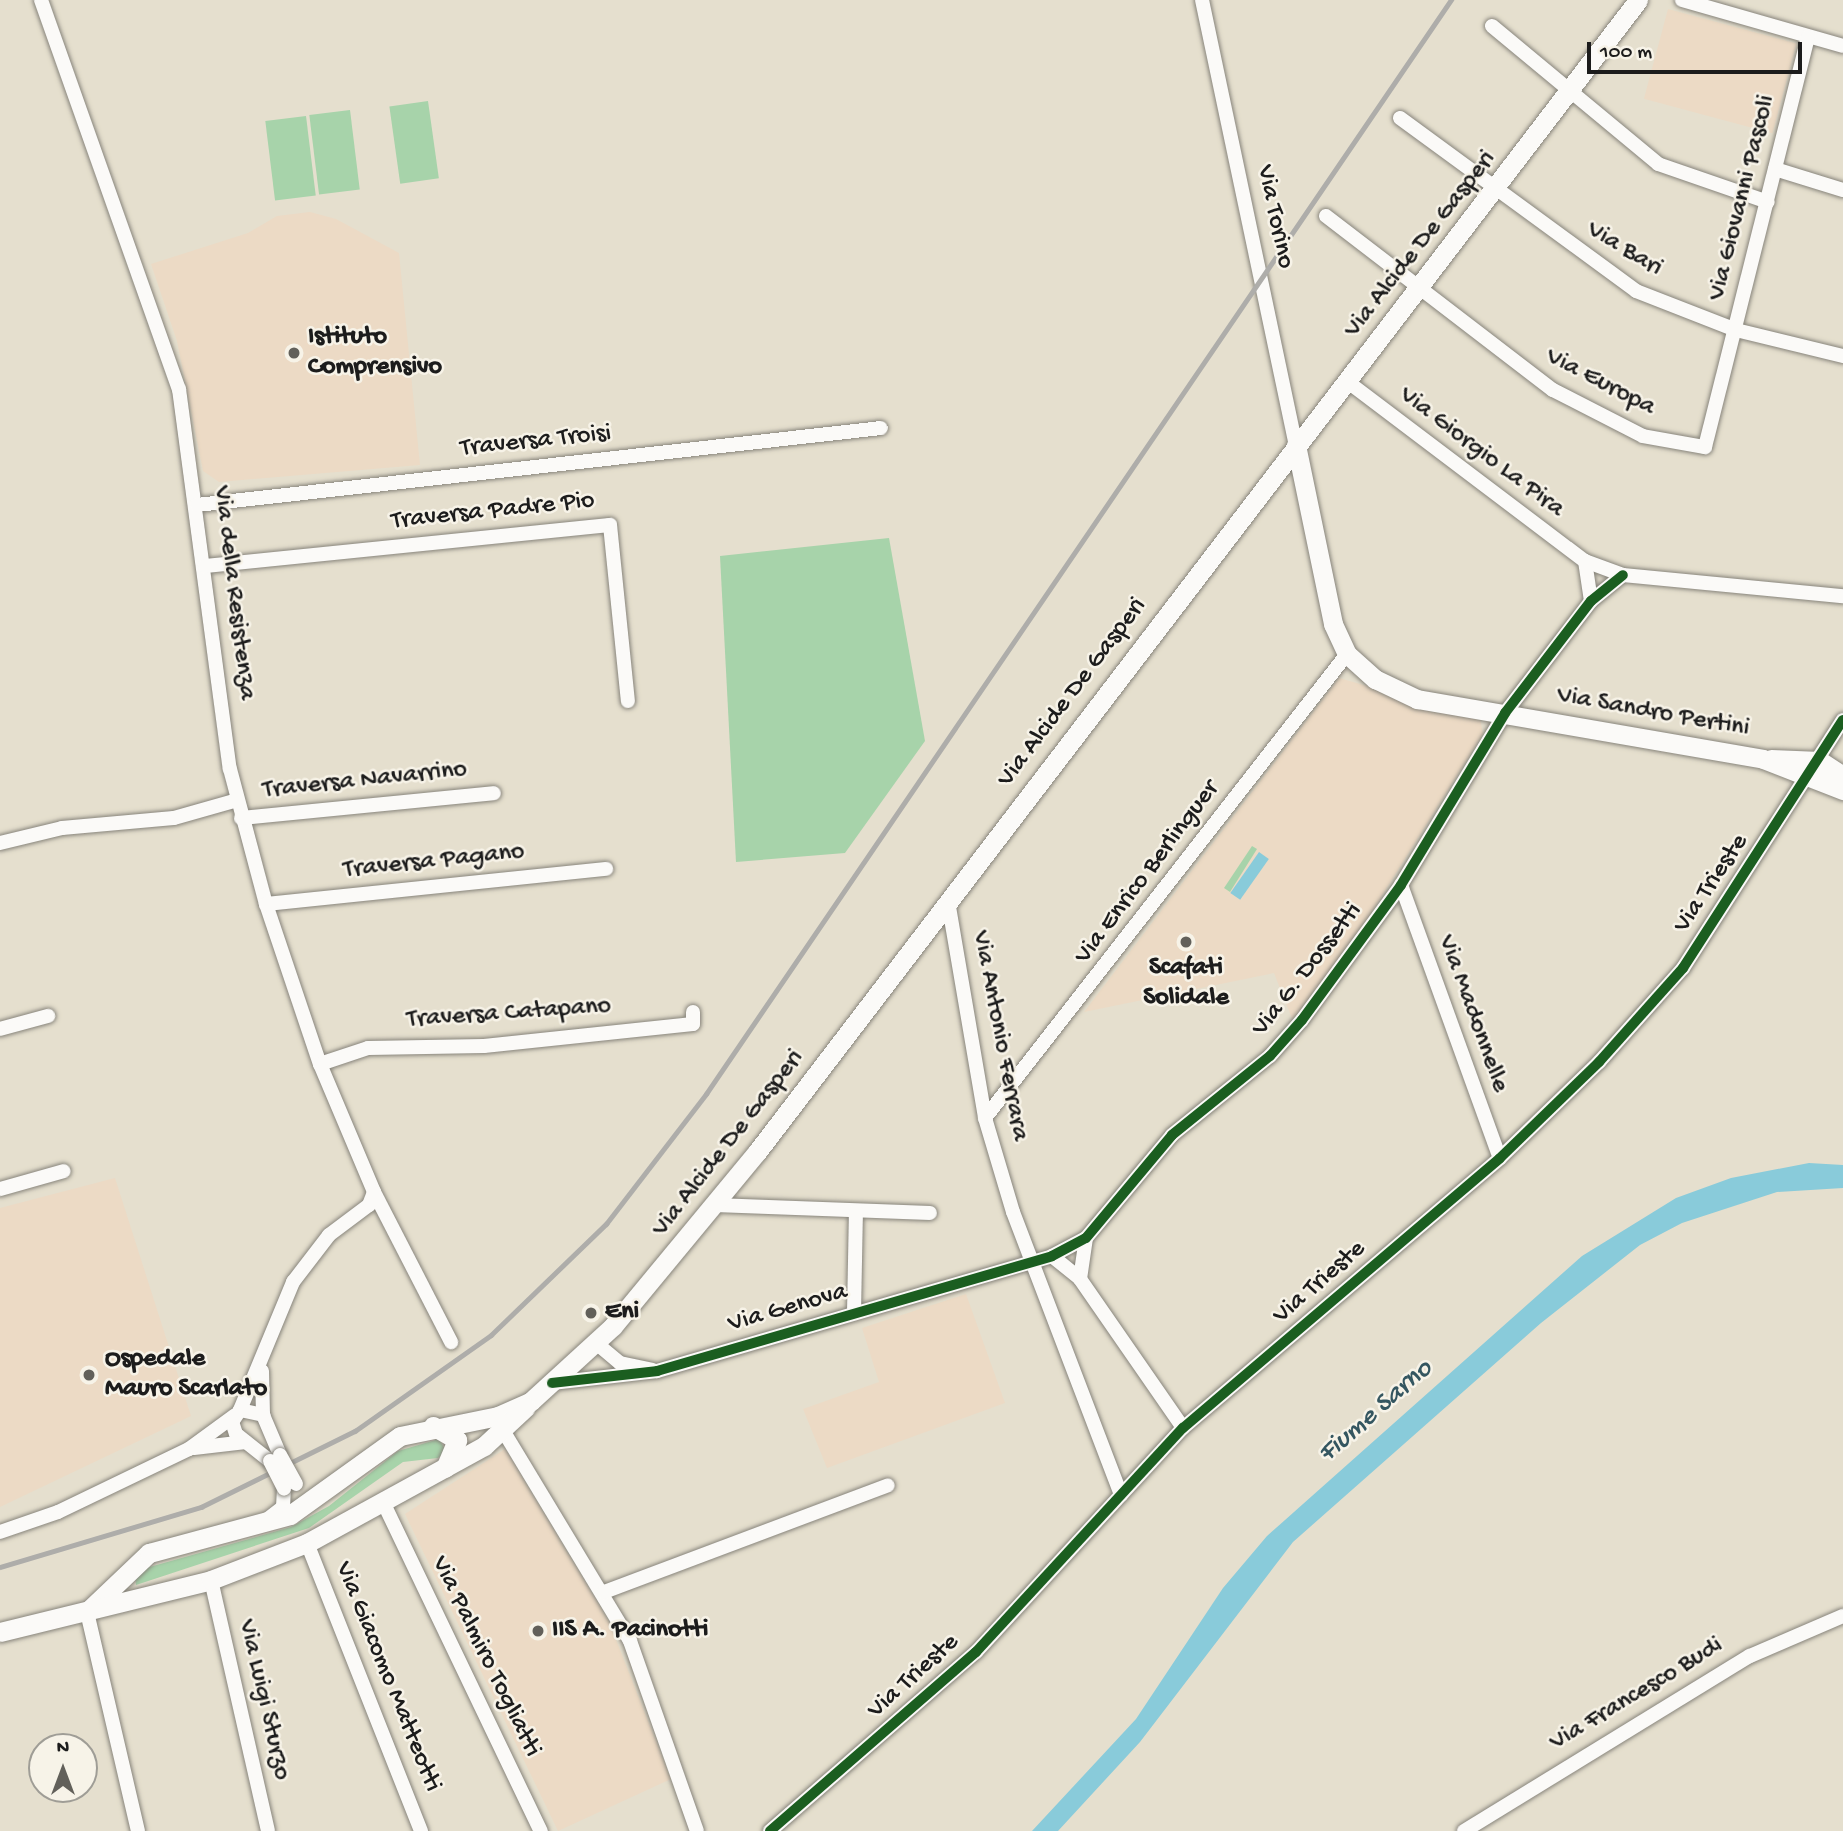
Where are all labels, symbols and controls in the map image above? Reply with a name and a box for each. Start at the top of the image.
scale bar [1591,28,1806,72]
text: 100 m [1600,41,1652,66]
street label: Via Giovanni Pascoli [1702,92,1784,304]
street label: Via Alcide De Gasperi [1338,145,1504,345]
street label: Via Torino [1248,162,1300,272]
street label: Via Bari [1580,215,1668,285]
place label: Istituto Comprensivo [308,322,442,384]
street label: Via Europa [1540,342,1660,424]
marker: Istituto Comprensivo [286,345,302,361]
street label: Via Giorgio La Pira [1392,381,1570,525]
street label: Traversa Troisi [459,419,613,465]
street label: Via della Resistenza [204,484,262,702]
street label: Traversa Padre Pio [390,486,596,538]
street label: Via Alcide De Gasperi [992,592,1154,794]
street label: Via Sandro Pertini [1554,681,1752,745]
street label: Traversa Navarrino [261,755,469,807]
street label: Via Enrico Berlinguer [1069,775,1227,971]
street label: Via Trieste [1668,829,1756,939]
street label: Traversa Pagano [342,837,526,887]
street label: Via G. Dossetti [1246,897,1370,1043]
street label: Via Antonio Ferrara [963,928,1035,1144]
street label: Via Madonnelle [1429,931,1515,1097]
marker: Scafati Solidale [1178,934,1194,950]
place label: Scafati Solidale [1143,953,1229,1014]
street label: Traversa Catapano [406,991,612,1037]
street label: Via Alcide De Gasperi [646,1044,812,1244]
street label: Via Trieste [1267,1234,1373,1332]
street label: Via Genova [725,1277,851,1341]
place label: Eni [605,1297,639,1329]
marker: Eni [583,1305,599,1321]
place label: Ospedale Mauro Scarlato [105,1344,267,1406]
water label: Fiume Sarno [1312,1353,1440,1471]
marker: Ospedale Mauro Scarlato [79,1365,99,1385]
street label: Via Palmiro Togliatti [423,1552,547,1762]
street label: Via Giacomo Matteotti [327,1558,447,1796]
place label: IIS A. Pacinotti [552,1615,708,1647]
street label: Via Luigi Sturzo [229,1617,297,1783]
marker: IIS A. Pacinotti [530,1623,546,1639]
street label: Via Trieste [862,1628,966,1726]
street label: Via Francesco Budi [1545,1631,1729,1759]
north arrow [28,1733,98,1803]
text: N [57,1737,69,1760]

